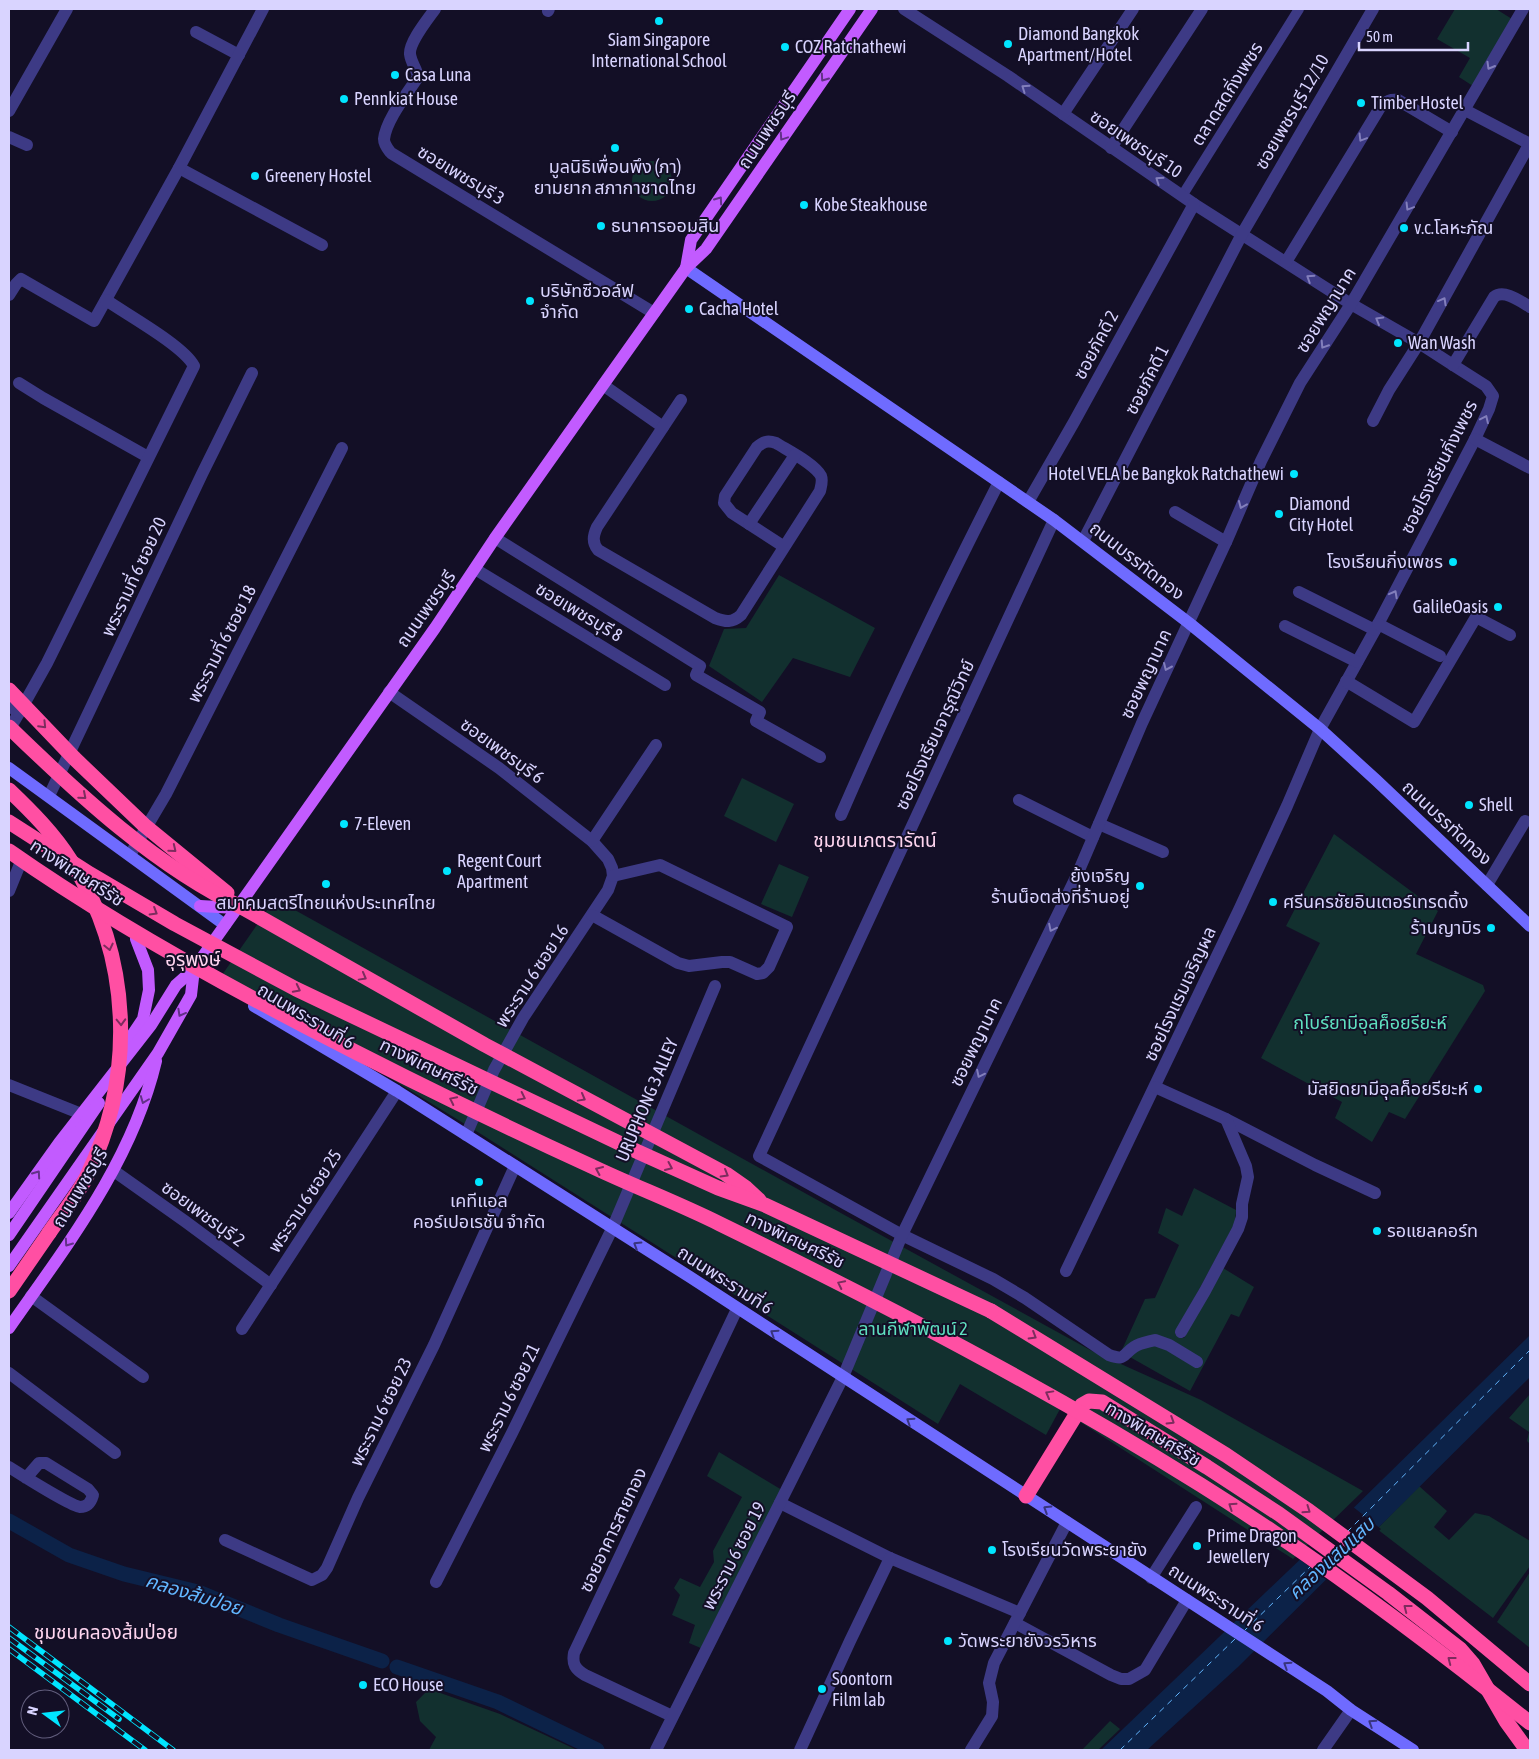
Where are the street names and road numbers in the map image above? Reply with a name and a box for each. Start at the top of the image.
street label: ตลาดสดกิ่งเพชร [1186,37,1267,149]
street label: ซอยเพชรบุรี 12/10 [1250,51,1334,173]
street label: ถนนเพชรบุรี [733,87,801,173]
street label: ซอยเพชรบุรี 10 [1086,105,1186,183]
street label: ซอยเพชรบุรี 3 [413,140,509,210]
street label: ซอยพญานาค [1291,263,1360,356]
street label: ซอยภัคดี 2 [1069,307,1122,383]
street label: ซอยภัคดี 1 [1120,342,1173,418]
street label: ซอยโรงเรียนกิ่งเพชร [1395,396,1481,537]
street label: พระรามที่ 6 ซอย 20 [95,513,170,640]
street label: ถนนบรรทัดทอง [1086,517,1189,604]
street label: ถนนเพชรบุรี [392,566,461,652]
street label: ซอยเพชรบุรี 8 [531,577,627,647]
street label: พระรามที่ 6 ซอย 18 [181,580,260,706]
street label: ซอยพญานาค [1116,626,1175,722]
street label: ซอยโรงเรียนจารุณีวิทย์ [891,656,979,814]
street label: ซอยเพชรบุรี 6 [456,713,548,789]
street label: ถนนบรรทัดทอง [1398,776,1496,869]
street label: ทางพิเศษศรีรัช [27,835,128,911]
street label: พระราม 6 ซอย 16 [491,920,573,1031]
street label: ซอยโรงแรมเจริญผล [1139,923,1220,1064]
street label: ถนนพระรามที่ 6 [254,977,360,1053]
street label: ซอยพญานาค [945,994,1006,1090]
street label: ทางพิเศษศรีรัช [376,1034,482,1099]
street label: URUPHONG 3 ALLEY [611,1035,682,1165]
street label: ถนนเพชรบุรี [48,1144,112,1232]
street label: พระราม 6 ซอย 25 [264,1145,346,1256]
street label: ซอยเพชรบุรี 2 [157,1176,249,1252]
street label: ทางพิเศษศรีรัช [742,1207,848,1272]
street label: ถนนพระรามที่ 6 [674,1239,778,1318]
street label: พระราม 6 ซอย 21 [473,1340,544,1456]
street label: พระราม 6 ซอย 23 [345,1354,416,1470]
street label: ทางพิเศษศรีรัช [1102,1397,1205,1470]
street label: ซอยอาคารสายทอง [574,1464,651,1595]
street label: พระราม 6 ซอย 19 [697,1498,770,1613]
street label: ถนนพระรามที่ 6 [1165,1557,1269,1636]

